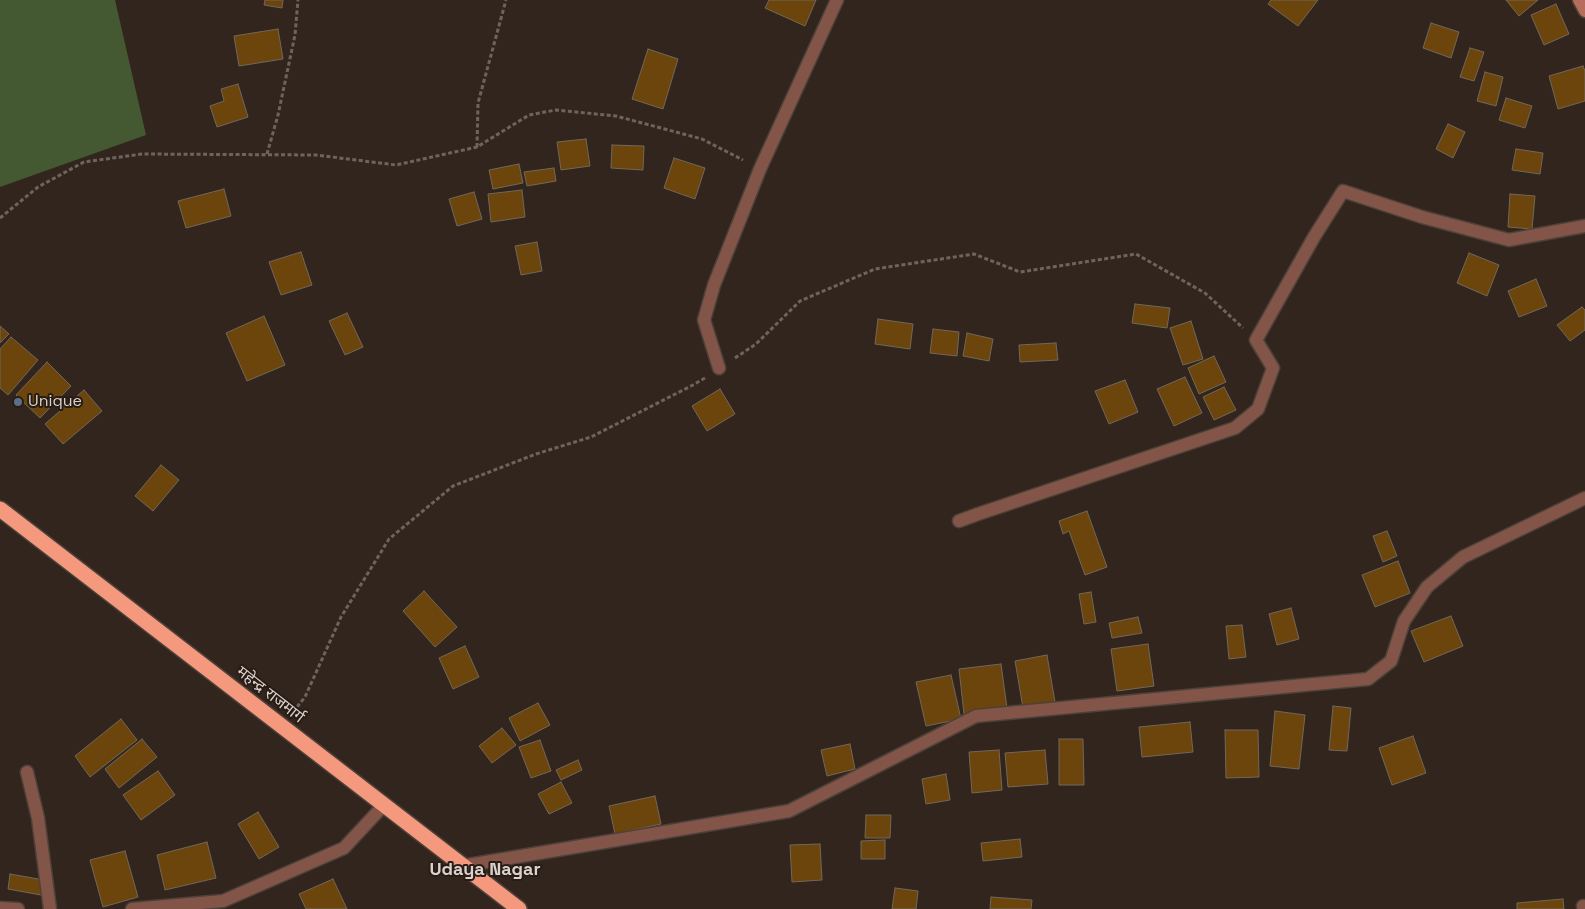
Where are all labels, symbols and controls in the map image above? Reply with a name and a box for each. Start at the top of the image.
place label: Unique [28,392,82,412]
marker: Unique [12,396,24,408]
street label: महेन्द्र राजमार्ग [232,663,308,727]
district label: Udaya Nagar [429,859,541,881]

